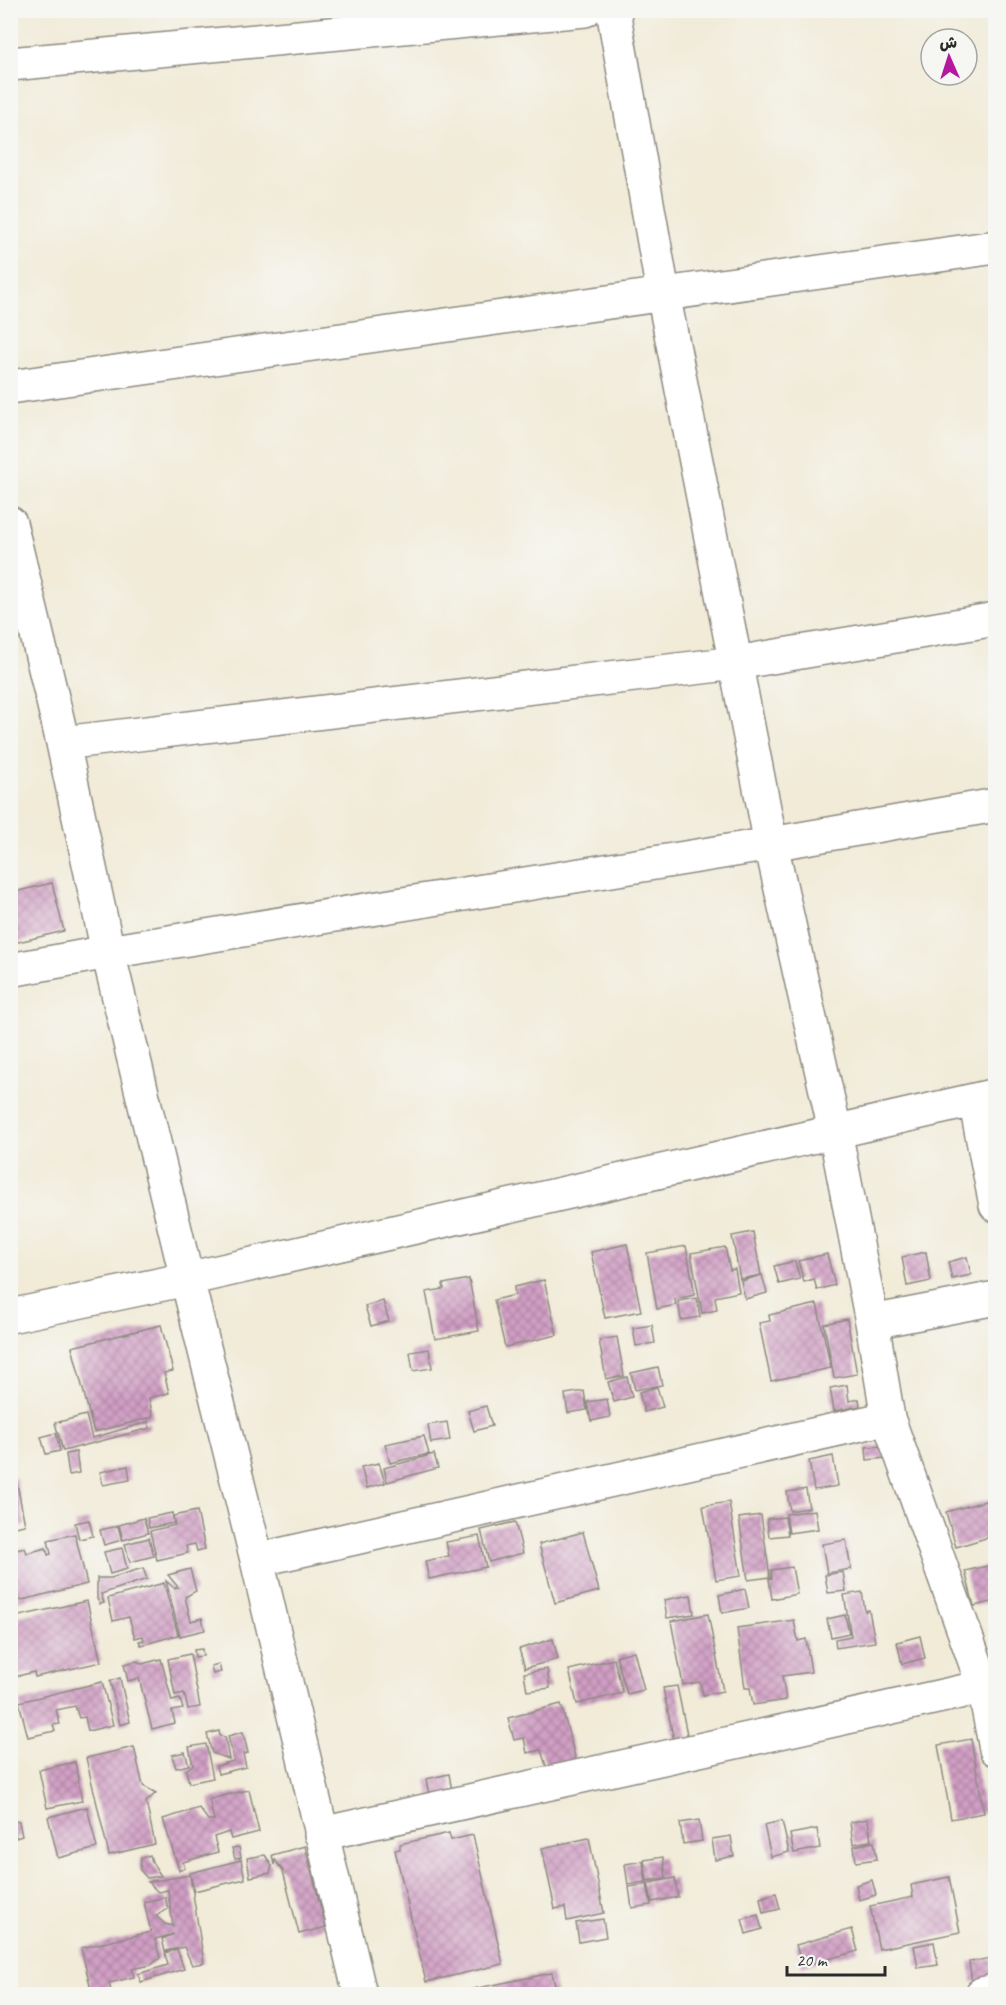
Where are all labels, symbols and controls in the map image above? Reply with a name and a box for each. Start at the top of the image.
north arrow [919,27,979,87]
text: ش [939,33,958,53]
scale bar [787,1939,884,1977]
text: 20 m [796,1949,829,1971]

